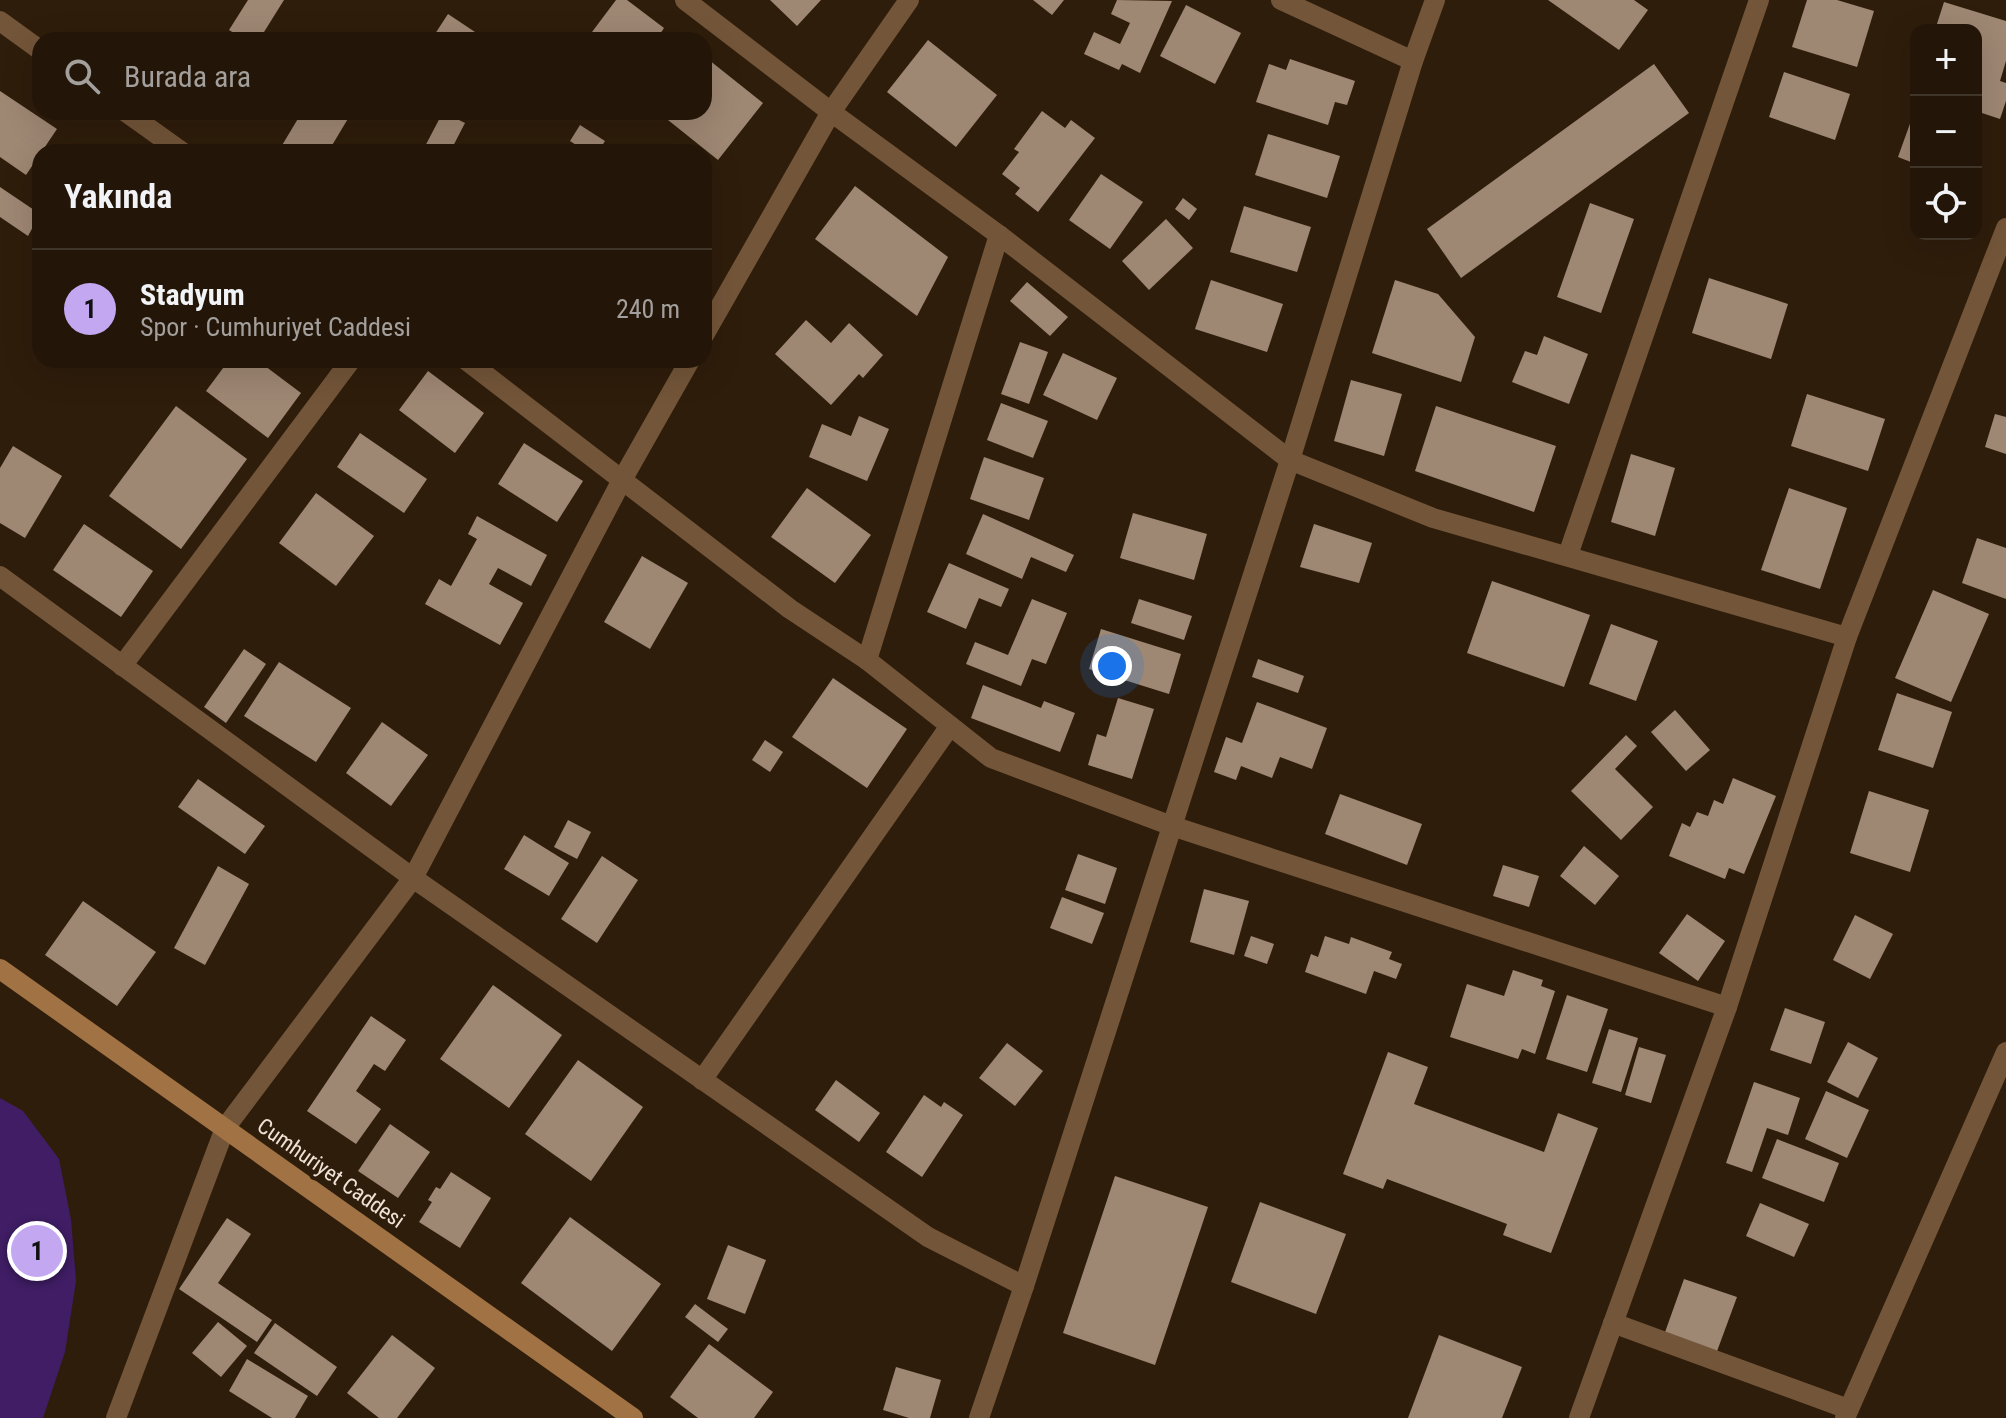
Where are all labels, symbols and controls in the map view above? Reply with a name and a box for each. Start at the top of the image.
map controls [1910,24,1982,240]
button: + [1910,24,1982,96]
search box [32,32,712,120]
icon: search [60,54,104,98]
text: Burada ara [124,59,251,94]
button: − [1910,96,1982,168]
button: locate [1910,168,1982,240]
text: Yakında [64,176,172,216]
text: Stadyum [140,277,245,312]
text: 1 [83,294,97,324]
text: 240 m [616,294,680,324]
text: Spor · Cumhuriyet Caddesi [140,312,411,342]
your location [1092,646,1132,686]
street label: Cumhuriyet Caddesi [253,1113,409,1233]
pin: 1 [11,1221,63,1281]

